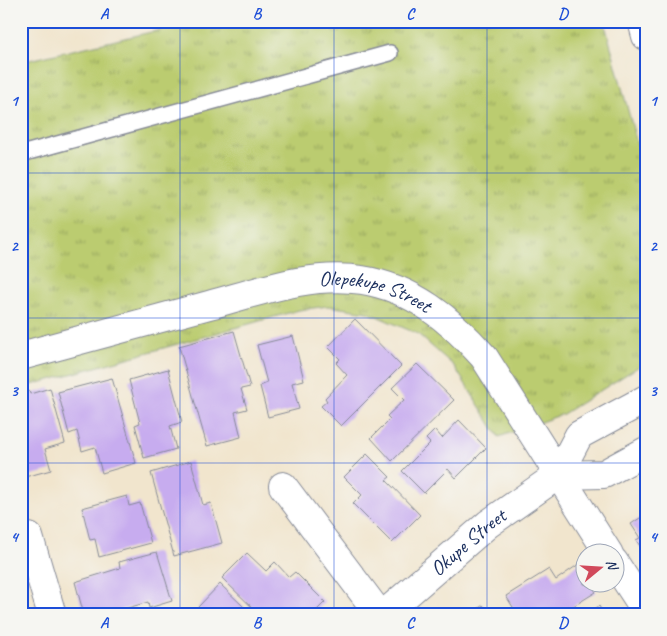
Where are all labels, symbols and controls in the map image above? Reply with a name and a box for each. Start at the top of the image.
text: A [100,4,110,24]
text: B [253,4,263,24]
text: C [406,4,416,24]
text: D [558,4,569,24]
text: 1 [10,91,19,111]
text: 1 [649,91,658,111]
text: 2 [10,236,19,256]
text: 2 [649,236,658,256]
street label: Olepekupe Street [318,265,438,319]
text: 3 [10,381,19,401]
text: 3 [649,381,658,401]
street label: Okupe Street [425,501,513,581]
text: 4 [10,527,19,547]
text: 4 [649,527,658,547]
north arrow [574,544,624,594]
text: N [602,557,622,573]
text: A [100,613,110,633]
text: B [253,613,263,633]
text: C [406,613,416,633]
text: D [558,613,569,633]

